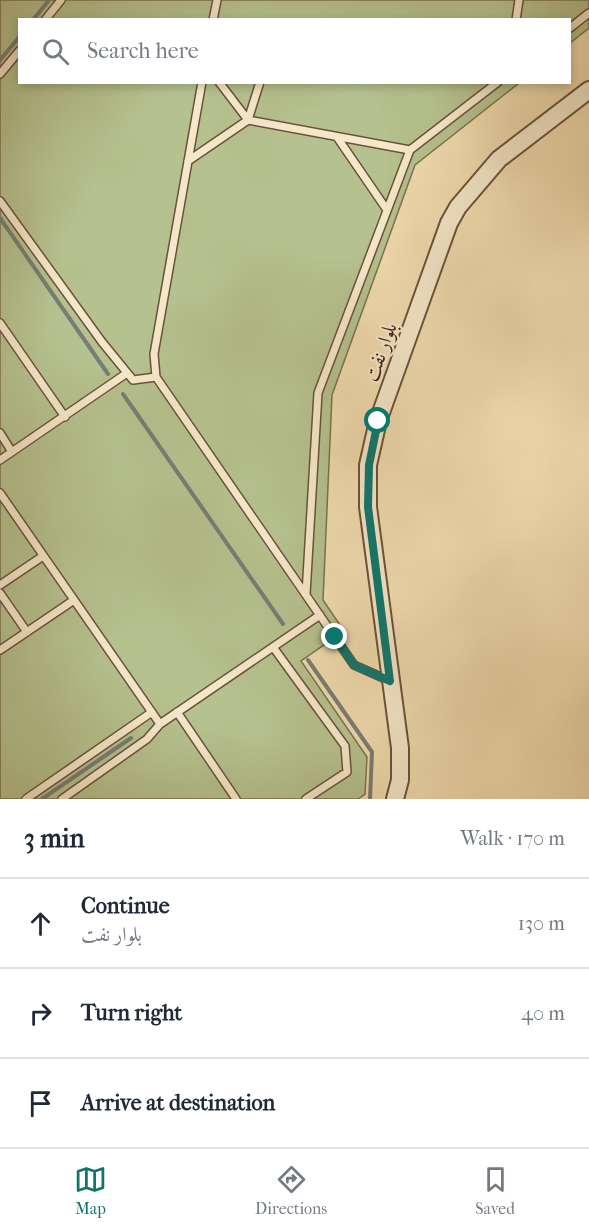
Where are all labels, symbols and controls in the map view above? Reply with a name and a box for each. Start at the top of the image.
search box [18,18,571,84]
icon: search [39,35,72,68]
text: Search here [87,38,199,64]
street label: بلوار نفت [359,320,403,385]
route start [364,407,390,433]
route end [321,623,347,649]
text: 3 min [24,823,85,854]
text: Walk · 170 m [460,827,565,850]
text: Continue [81,893,170,919]
icon: ahead [24,907,57,940]
text: 130 m [518,912,565,935]
text: بلوار نفت [81,923,142,946]
icon: right [24,997,57,1030]
text: Turn right [81,1000,182,1026]
text: 40 m [521,1002,565,1025]
icon: arrive [24,1087,57,1120]
text: Arrive at destination [81,1090,275,1116]
tab: Map [74,1163,107,1218]
tab: Directions [255,1163,327,1218]
tab: Saved [475,1163,515,1218]

